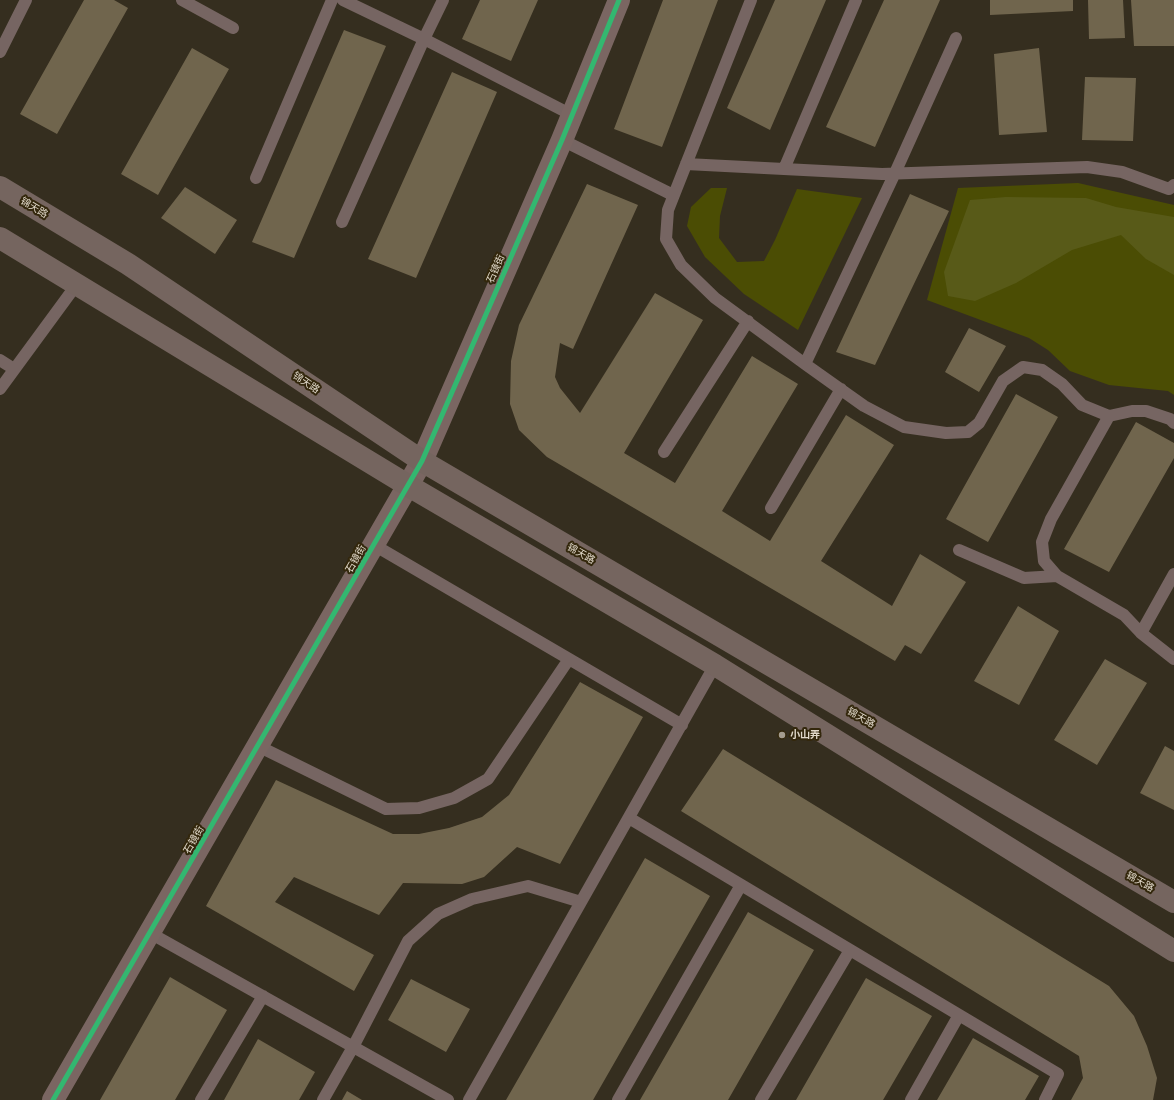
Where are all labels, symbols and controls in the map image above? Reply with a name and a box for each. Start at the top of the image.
street label: 锦天路 [18,195,50,221]
street label: 石镜街 [484,253,508,285]
street label: 锦天路 [290,370,322,396]
street label: 锦天路 [565,541,597,567]
street label: 石镜街 [343,543,369,575]
street label: 锦天路 [845,705,877,731]
place label: 小山弄 [790,729,820,741]
marker: 小山弄 [777,730,787,740]
street label: 石镜街 [181,824,207,856]
street label: 锦天路 [1124,869,1156,895]

